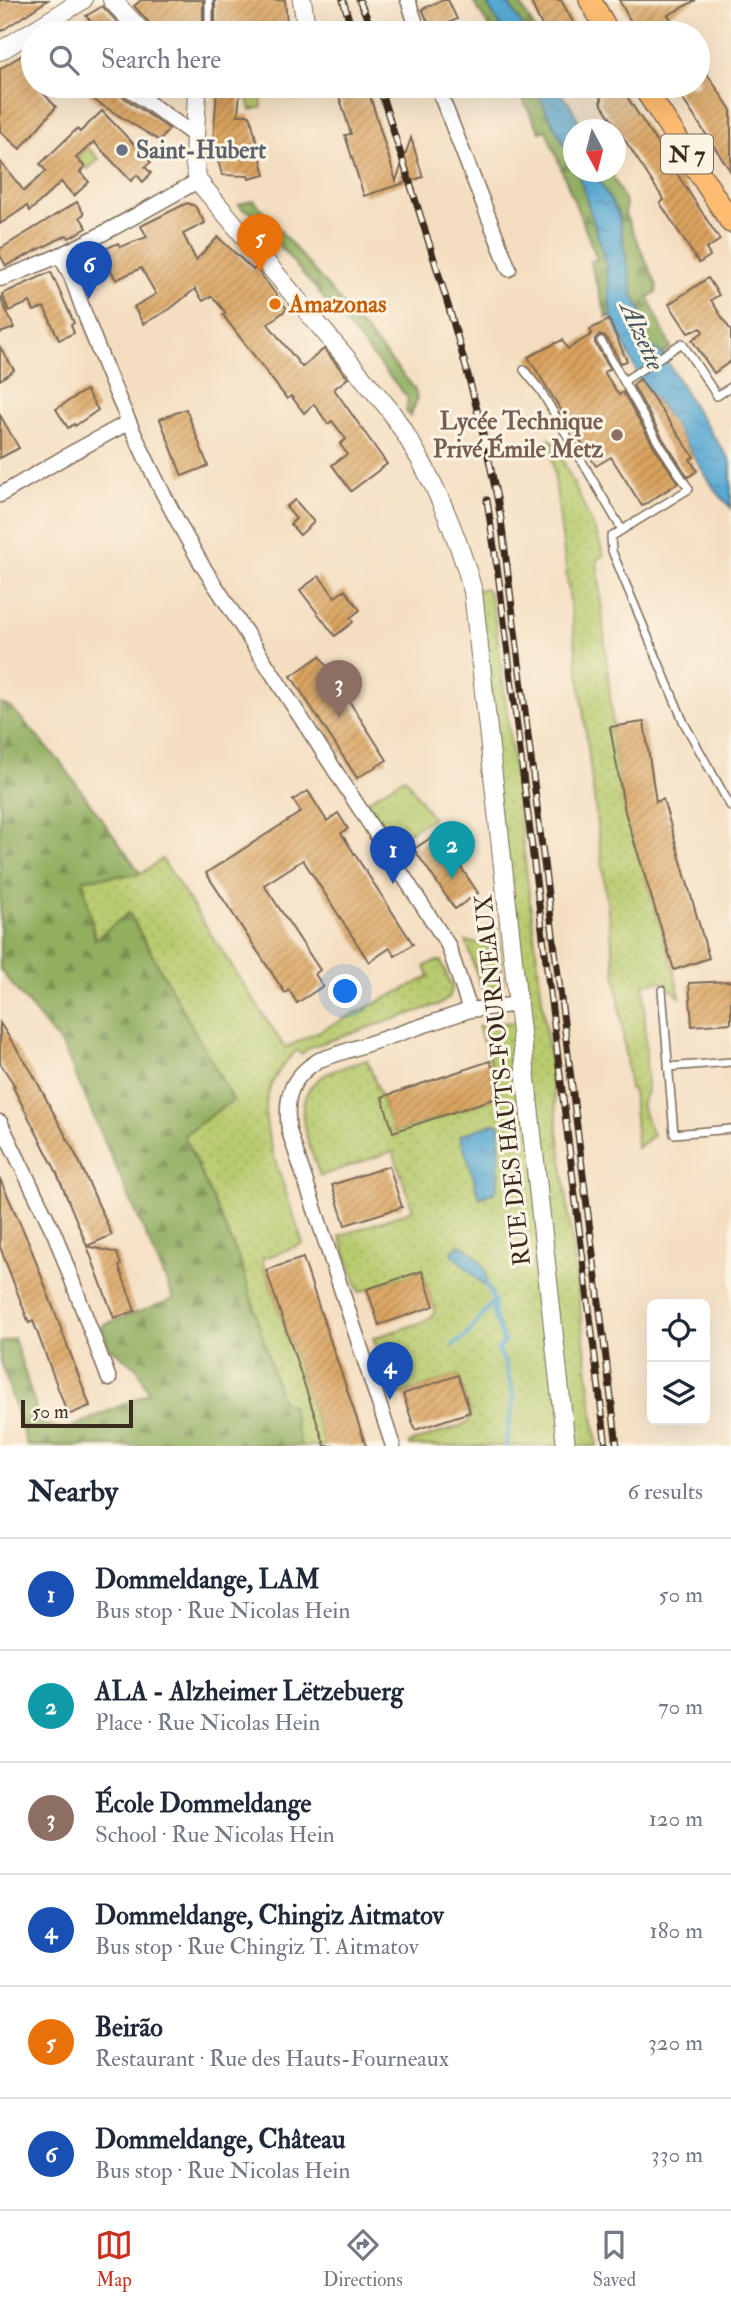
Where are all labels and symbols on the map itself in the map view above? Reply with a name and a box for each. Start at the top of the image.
north arrow [563,119,626,182]
road number: N 7 [661,134,713,174]
place label: Saint-Hubert [136,135,266,166]
marker: Saint-Hubert [114,142,130,158]
pin: 5 [237,214,283,272]
pin: 6 [66,241,112,299]
place label: Amazonas [288,289,386,320]
water label: Alzette [612,294,671,376]
marker: Amazonas [267,296,283,312]
place label: Lycée Technique Privé Émile Metz [433,406,603,465]
marker: Lycée Technique Privé Émile Metz [609,427,625,443]
pin: 3 [316,660,362,718]
pin: 2 [429,821,475,879]
pin: 1 [370,826,416,884]
street label: RUE DES HAUTS-FOURNEAUX [468,892,538,1267]
your location [328,974,362,1008]
pin: 4 [367,1342,413,1400]
scale bar [21,1397,133,1429]

